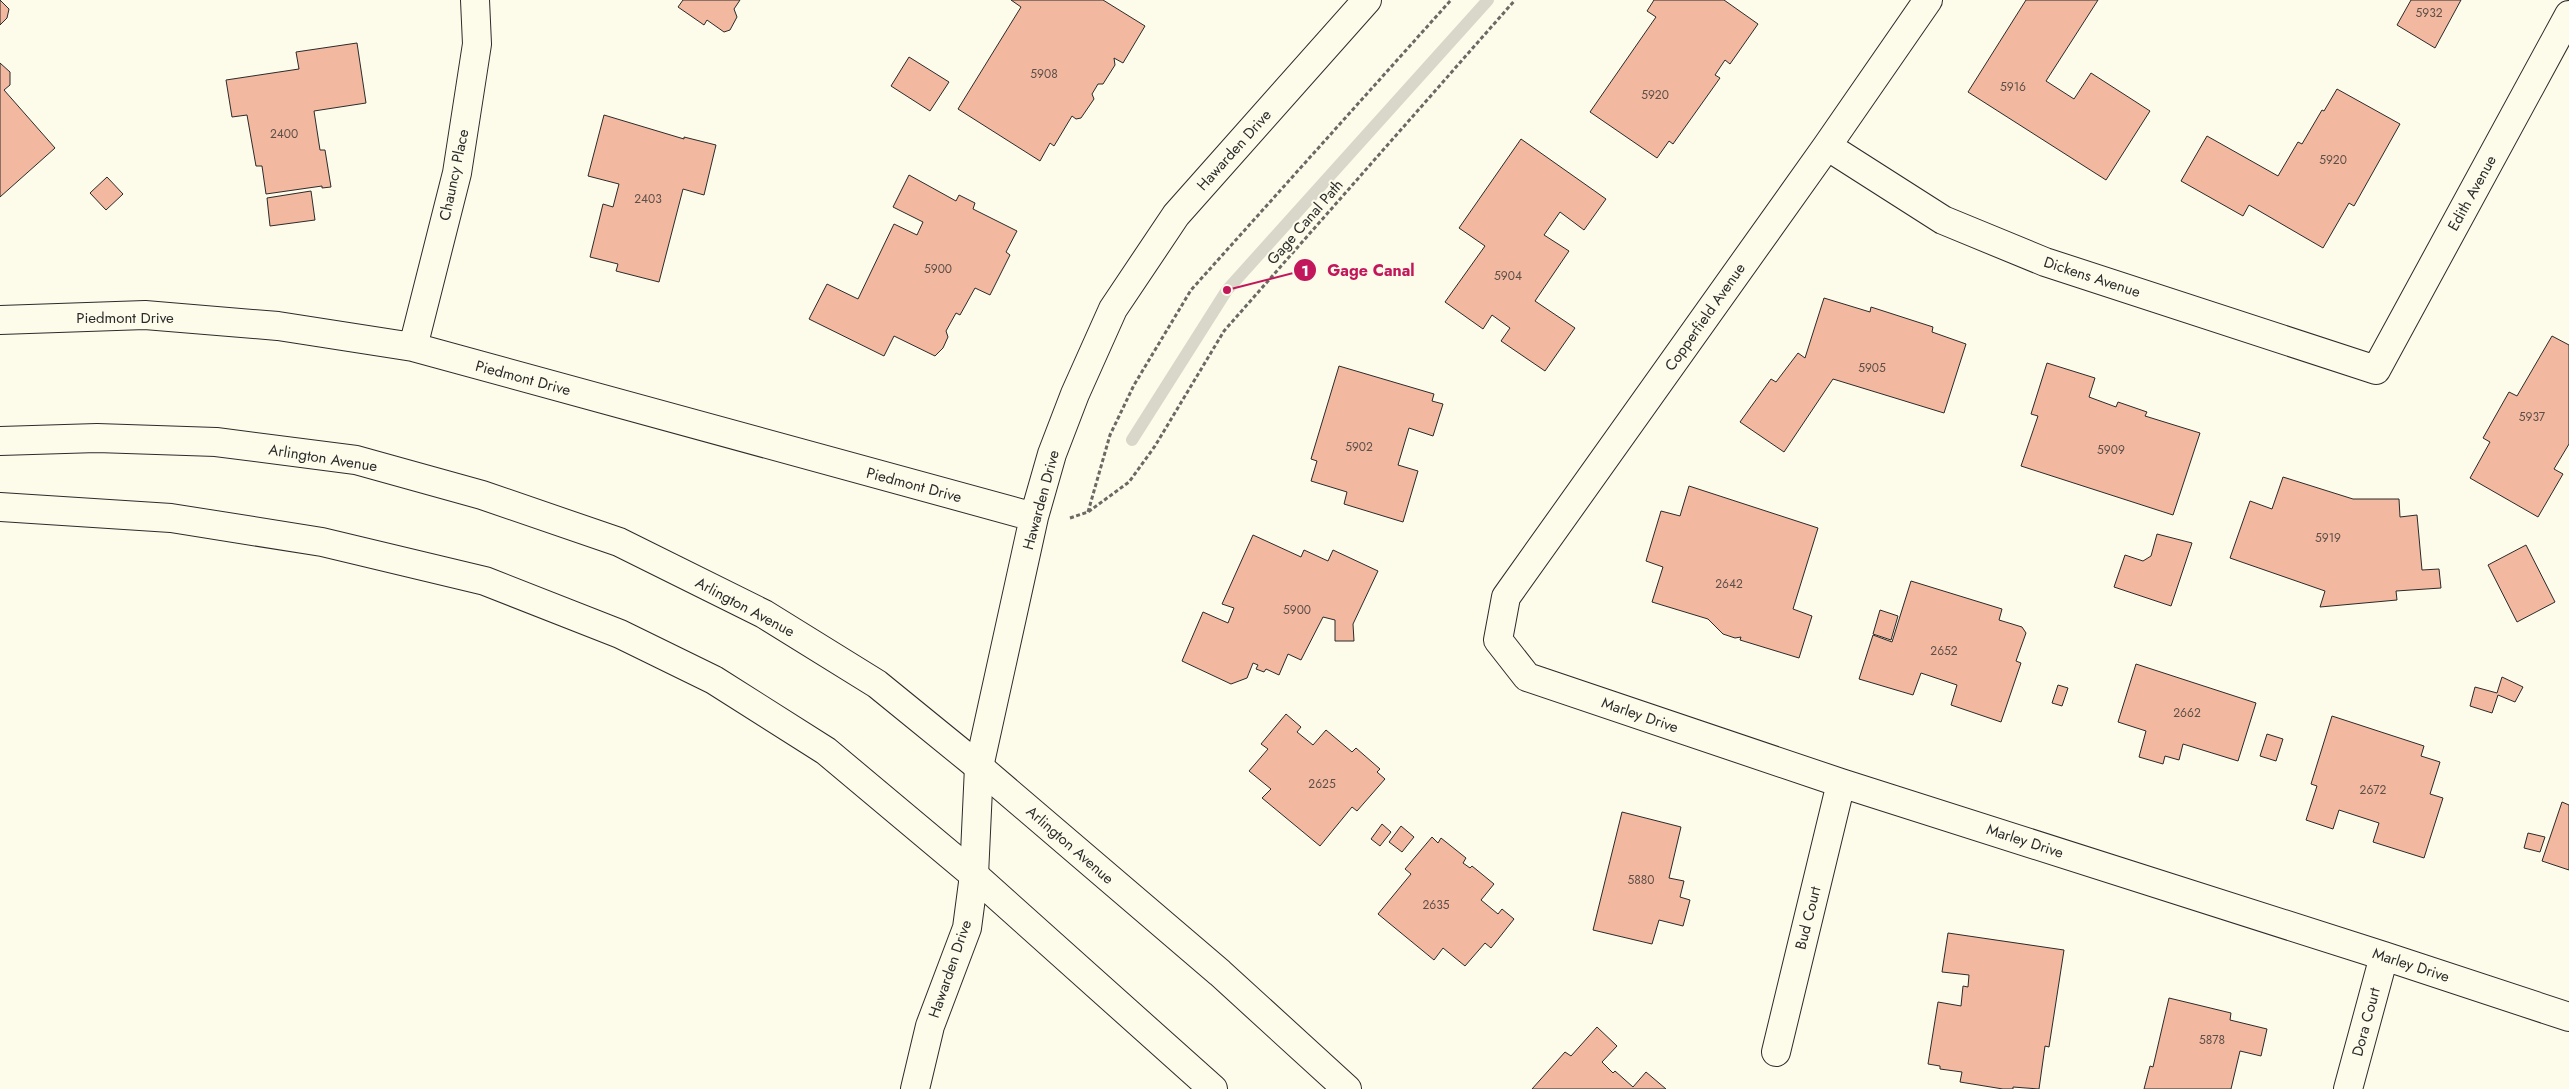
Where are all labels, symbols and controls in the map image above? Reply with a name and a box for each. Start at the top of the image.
house number: 5932 [2415,4,2443,22]
house number: 5908 [1030,65,1058,83]
house number: 5916 [2000,78,2026,96]
house number: 5920 [1641,86,1669,104]
street label: Hawarden Drive [1192,104,1277,195]
house number: 2400 [270,125,298,143]
street label: Chauncy Place [434,127,475,223]
house number: 5920 [2319,151,2347,169]
street label: Edith Avenue [2442,151,2502,235]
street label: Gage Canal Path [1262,175,1348,269]
house number: 2403 [634,190,662,208]
street label: Dickens Avenue [2041,251,2143,303]
callout: Gage Canal [1292,255,1424,286]
street label: Copperfield Avenue [1659,258,1751,376]
text: Gage Canal [1327,259,1415,282]
house number: 5900 [924,260,952,278]
text: 1 [1301,260,1309,282]
house number: 5904 [1494,267,1522,285]
street label: Piedmont Drive [76,307,174,329]
street label: Piedmont Drive [473,355,573,401]
house number: 5905 [1858,359,1886,377]
house number: 5937 [2519,408,2546,426]
house number: 5902 [1345,438,1373,456]
street label: Arlington Avenue [267,439,379,477]
house number: 5909 [2097,441,2125,459]
street label: Hawarden Drive [1017,447,1065,552]
street label: Piedmont Drive [864,462,964,508]
house number: 5919 [2315,529,2341,547]
street label: Arlington Avenue [691,572,799,643]
house number: 2642 [1715,575,1743,593]
house number: 5900 [1283,601,1311,619]
house number: 2652 [1930,642,1958,660]
street label: Marley Drive [1599,692,1682,738]
house number: 2662 [2173,704,2201,722]
house number: 2625 [1308,775,1336,793]
house number: 2672 [2360,781,2387,799]
street label: Arlington Avenue [1021,801,1119,889]
street label: Marley Drive [1984,818,2067,864]
house number: 5880 [1627,871,1655,889]
street label: Bud Court [1790,884,1827,952]
house number: 2635 [1422,896,1450,914]
street label: Hawarden Drive [923,917,977,1021]
street label: Marley Drive [2370,942,2453,988]
street label: Dora Court [2346,985,2386,1059]
house number: 5878 [2199,1031,2225,1049]

